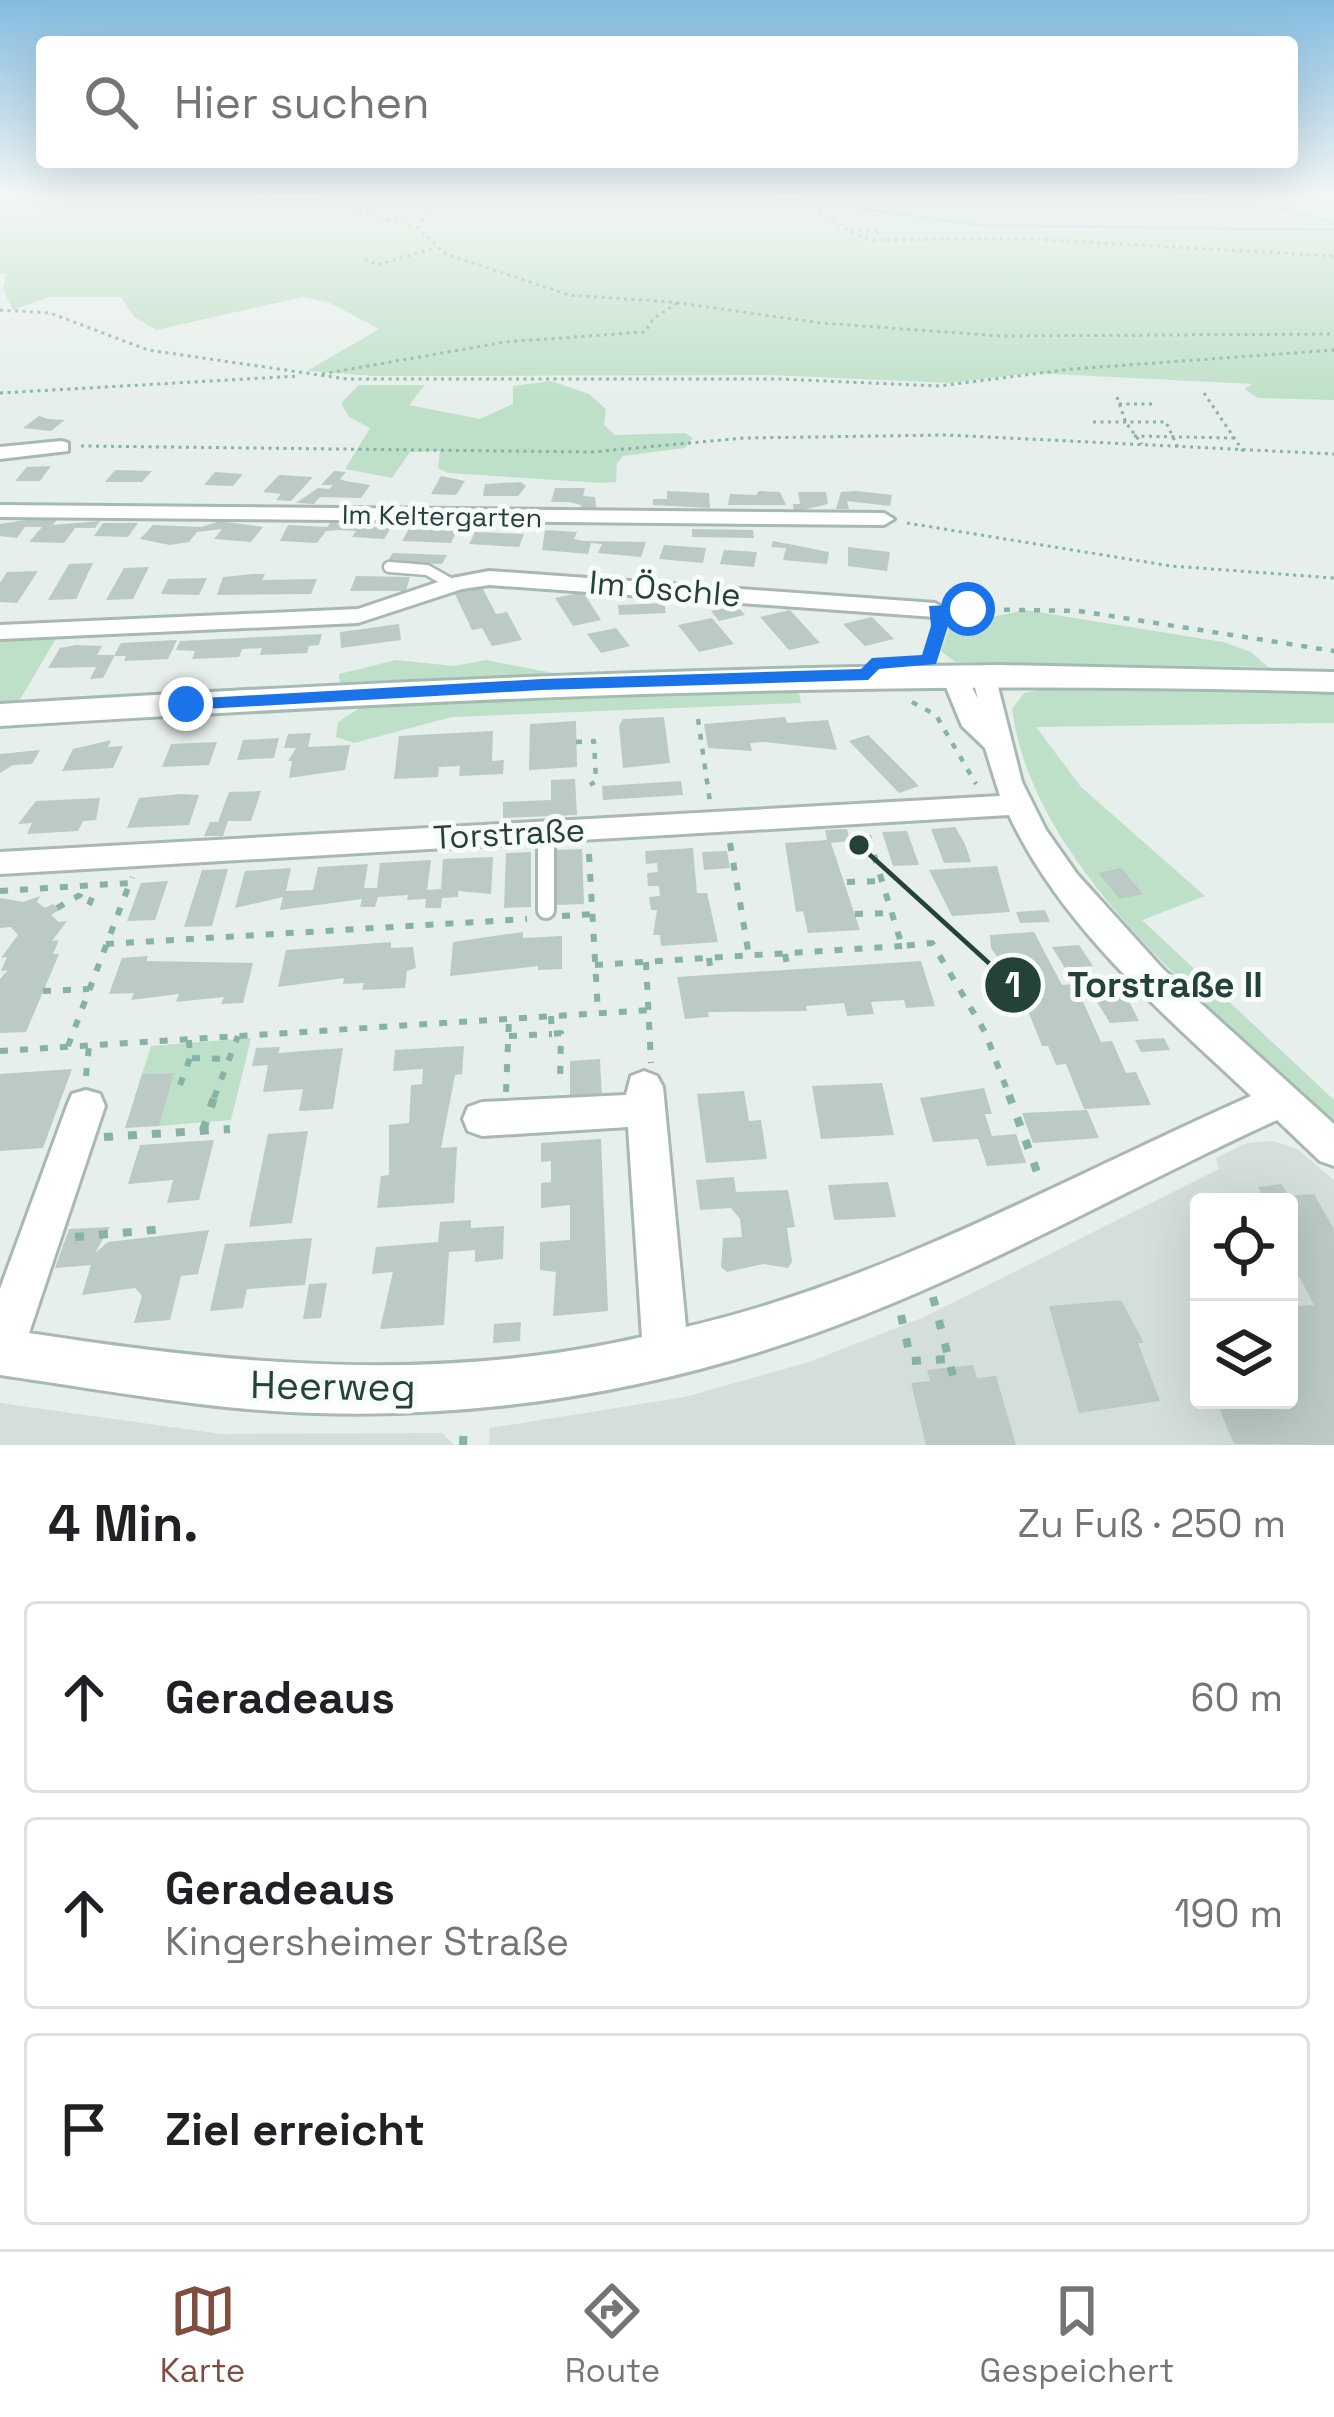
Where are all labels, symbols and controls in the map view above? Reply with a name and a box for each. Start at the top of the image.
search box [36,36,1298,168]
icon: search [78,69,144,135]
text: Hier suchen [174,74,430,131]
street label: Im Keltergarten [342,497,542,535]
street label: Im Öschle [587,561,743,617]
route start [941,582,995,636]
route end [159,677,213,731]
street label: Torstraße [432,809,586,859]
callout: Torstraße II [983,949,1287,1021]
text: 1 [1005,962,1021,1008]
text: Torstraße II [1067,962,1263,1008]
map controls [1190,1193,1298,1409]
button: locate [1190,1193,1298,1301]
button: layers [1190,1301,1298,1409]
street label: Heerweg [250,1360,416,1412]
text: 4 Min. [48,1491,199,1556]
text: Zu Fuß · 250 m [1018,1499,1286,1548]
icon: ahead [51,1664,117,1730]
text: Geradeaus [165,1669,395,1726]
text: 60 m [1191,1673,1283,1722]
text: Geradeaus [165,1860,395,1917]
icon: ahead [51,1880,117,1946]
text: 190 m [1174,1889,1283,1938]
text: Kingersheimer Straße [165,1917,569,1966]
icon: arrive [51,2096,117,2162]
text: Ziel erreicht [165,2101,425,2158]
tab: Karte [160,2278,245,2392]
tab: Route [565,2278,660,2392]
tab: Gespeichert [980,2278,1174,2392]

